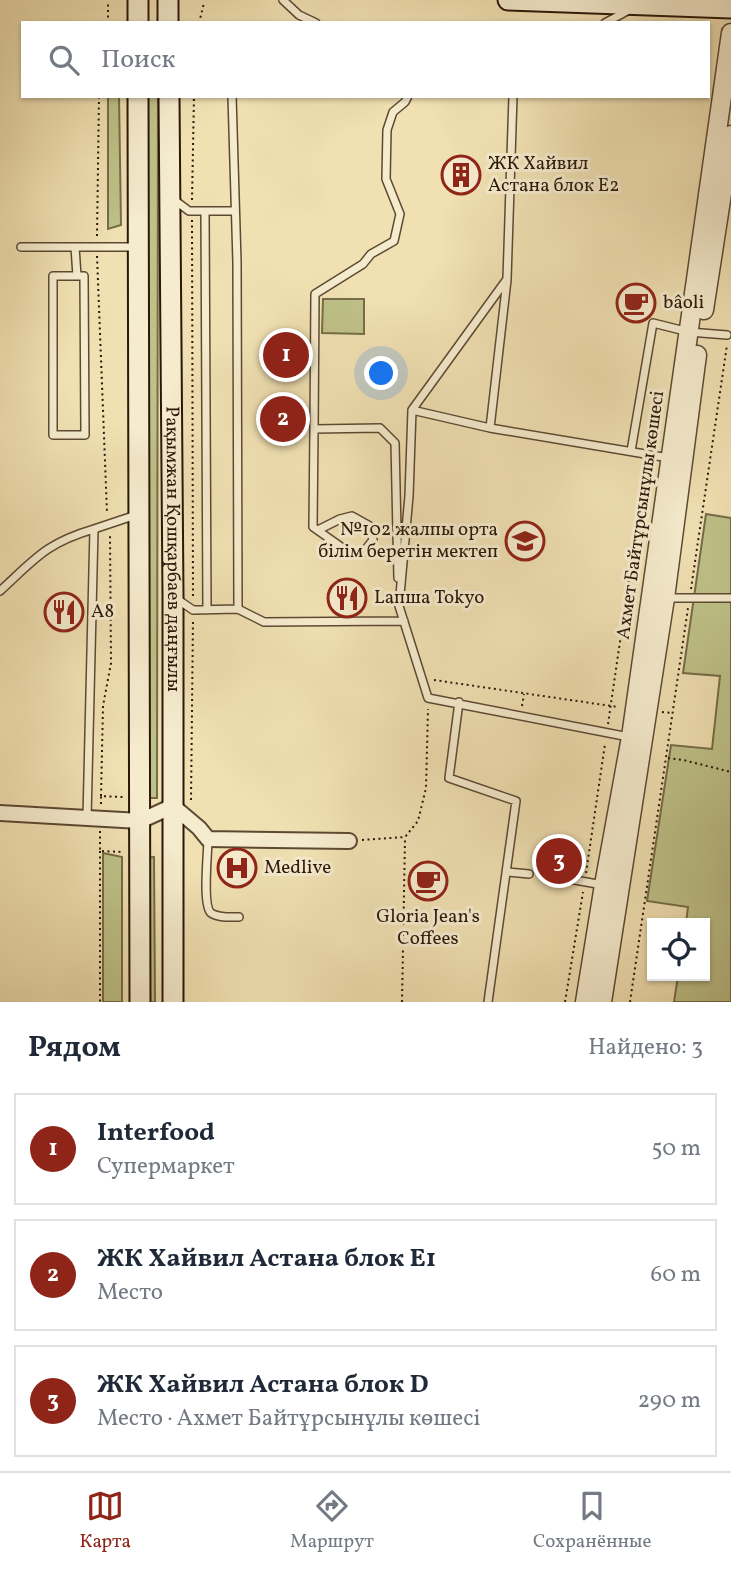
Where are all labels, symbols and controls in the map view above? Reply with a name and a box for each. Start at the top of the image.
search box [21,21,710,98]
icon: search [45,41,83,79]
text: Поиск [101,42,175,78]
place label: ЖК Хайвил Астана блок E2 [488,151,619,199]
building icon: ЖК Хайвил Астана блок E2 [440,154,482,196]
cafe icon: bâoli [615,282,657,324]
place label: bâoli [663,290,704,316]
pin: 1 [263,329,309,381]
your location [364,356,398,390]
street label: Ахмет Байтұрсынұлы көшесі [611,389,671,641]
pin: 2 [260,393,306,445]
street label: Рақымжан Қошқарбаев даңғылы [158,406,186,692]
place label: №102 жалпы орта білім беретін мектеп [318,517,498,565]
school or university icon: №102 жалпы орта білім беретін мектеп [504,520,546,562]
restaurant icon: Lапша Tokyo [326,577,368,619]
place label: Lапша Tokyo [374,585,484,611]
restaurant icon: А8 [43,591,85,633]
place label: А8 [91,599,114,625]
pin: 3 [536,835,582,887]
hospital icon: Medlive [216,847,258,889]
place label: Medlive [264,855,331,881]
cafe icon: Gloria Jean's Coffees [407,860,449,902]
place label: Gloria Jean's Coffees [376,904,480,952]
map controls [647,918,710,981]
button: locate [647,918,710,981]
text: Рядом [28,1027,121,1069]
text: Найдено: 3 [588,1032,703,1064]
text: Interfood [97,1115,215,1151]
text: 1 [48,1133,58,1165]
text: 50 m [652,1133,701,1165]
text: Супермаркет [97,1151,235,1183]
text: ЖК Хайвил Астана блок E1 [97,1241,436,1277]
text: 2 [47,1259,59,1291]
text: 60 m [651,1259,701,1291]
text: Место [97,1277,163,1309]
text: ЖК Хайвил Астана блок D [97,1367,429,1403]
text: 3 [47,1385,59,1417]
text: 290 m [638,1385,701,1417]
text: Место · Ахмет Байтұрсынұлы көшесі [97,1403,480,1435]
tab: Карта [80,1487,131,1555]
tab: Маршрут [290,1487,374,1555]
tab: Сохранённые [533,1487,651,1555]

